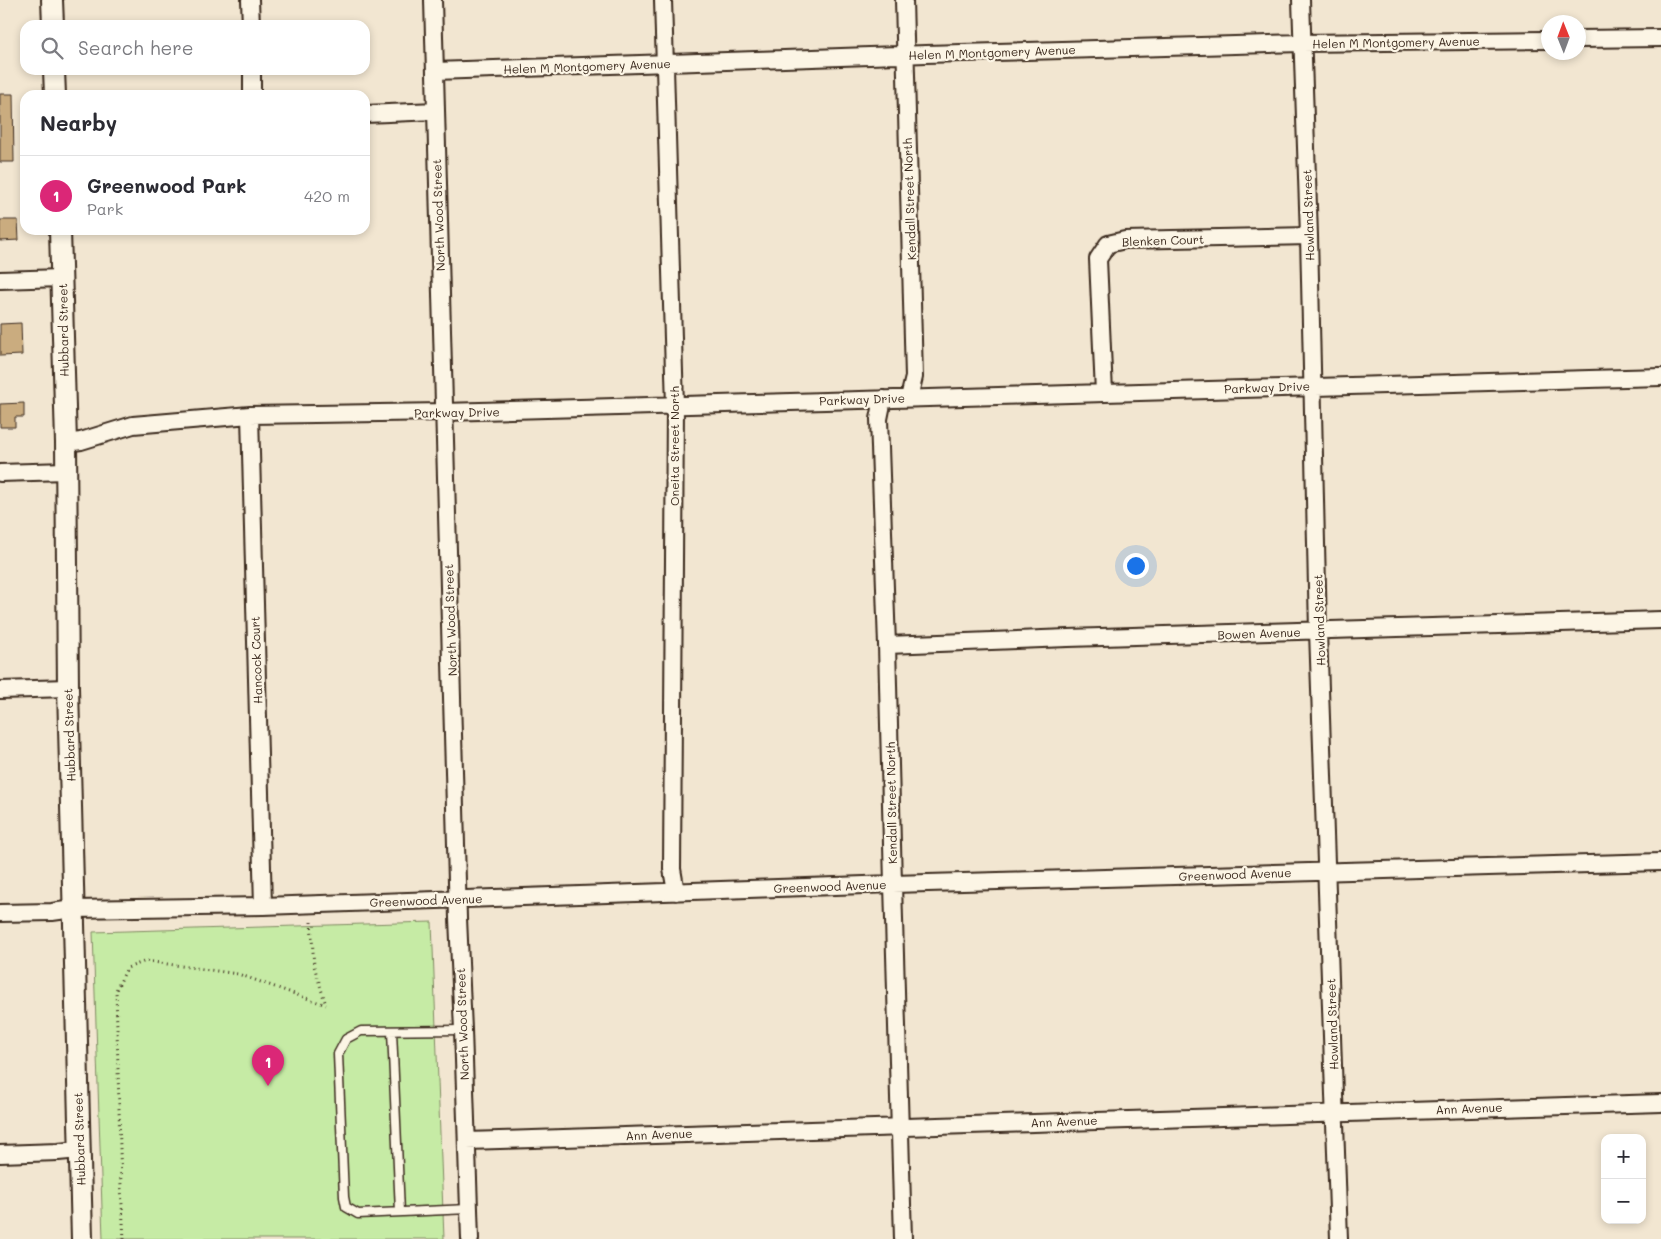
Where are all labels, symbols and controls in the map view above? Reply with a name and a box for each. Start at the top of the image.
north arrow [1541,15,1586,60]
search box [20,20,370,75]
street label: Helen M Montgomery Avenue [1312,33,1480,51]
icon: search [38,34,66,62]
text: Search here [78,35,194,60]
street label: Helen M Montgomery Avenue [908,41,1076,63]
street label: Helen M Montgomery Avenue [503,55,671,77]
text: Nearby [40,109,117,136]
street label: Kendall Street North [899,137,919,260]
street label: North Wood Street [428,159,448,271]
street label: Howland Street [1298,169,1318,261]
text: Greenwood Park [87,173,246,198]
text: 1 [52,185,60,206]
text: 420 m [304,185,350,206]
text: Park [87,198,123,219]
street label: Blenken Court [1122,231,1204,249]
street label: Hubbard Street [54,283,72,377]
street label: Parkway Drive [1224,378,1310,396]
street label: Oneita Street North [666,386,682,506]
street label: Parkway Drive [819,390,905,408]
street label: Parkway Drive [414,403,500,421]
your location [1123,553,1149,579]
street label: North Wood Street [440,564,460,676]
street label: Howland Street [1309,574,1329,666]
street label: Hancock Court [246,616,266,704]
street label: Bowen Avenue [1217,624,1301,642]
street label: Hubbard Street [59,688,79,782]
street label: Kendall Street North [882,741,900,864]
street label: Greenwood Avenue [1178,864,1292,884]
street label: Greenwood Avenue [773,876,887,896]
street label: Greenwood Avenue [369,890,483,910]
street label: North Wood Street [452,968,472,1080]
street label: Howland Street [1322,978,1342,1070]
pin: 1 [252,1045,284,1086]
street label: Hubbard Street [69,1092,89,1186]
street label: Ann Avenue [1435,1099,1503,1117]
street label: Ann Avenue [1030,1112,1098,1130]
street label: Ann Avenue [625,1125,693,1143]
map controls [1601,1134,1646,1224]
button: + [1601,1134,1646,1179]
button: − [1601,1179,1646,1224]

